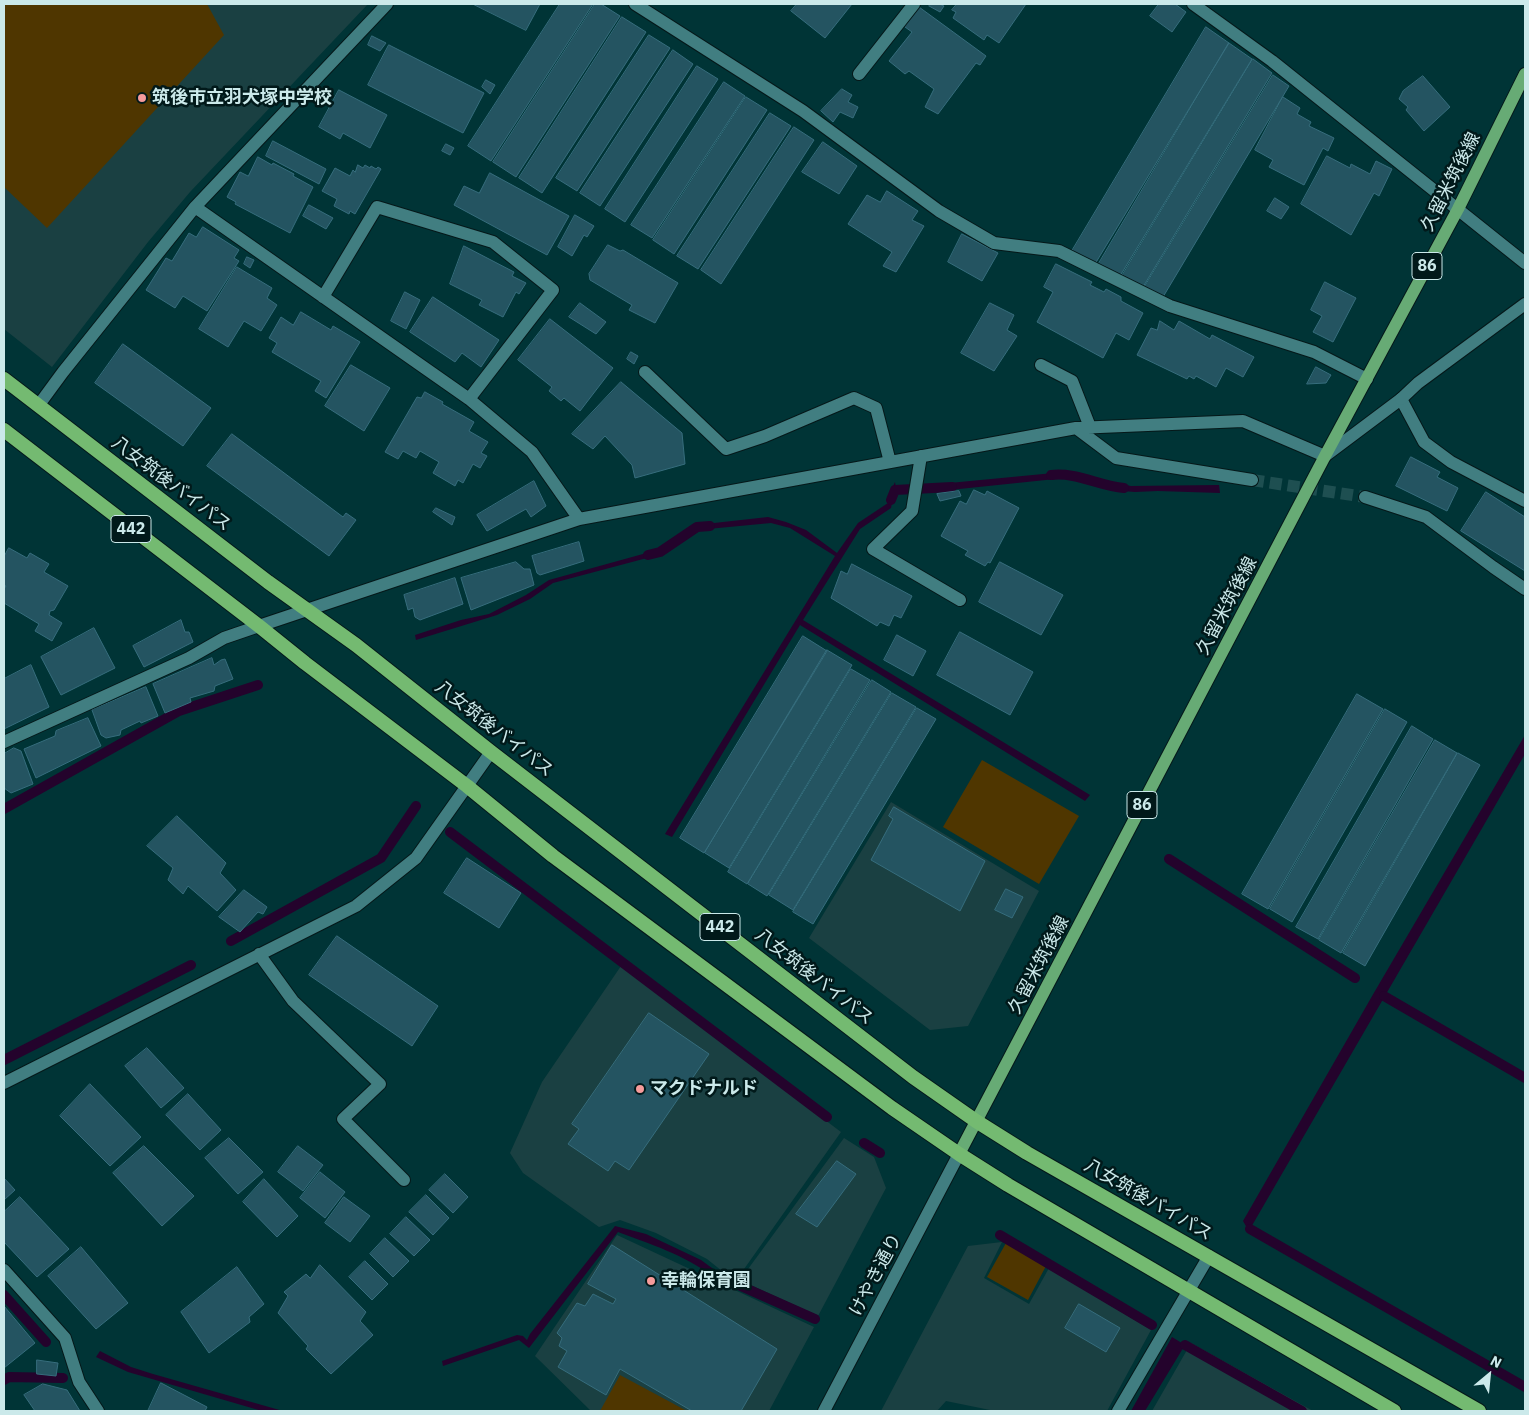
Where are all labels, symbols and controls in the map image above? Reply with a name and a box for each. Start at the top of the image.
place label: 筑後市立羽犬塚中学校 [152,87,332,109]
marker: 筑後市立羽犬塚中学校 [136,92,148,104]
street label: 久留米筑後線 [1417,129,1485,235]
road number: 86 [1412,252,1442,280]
street label: 八女筑後バイパス [107,432,235,536]
road number: 442 [111,516,151,542]
street label: 久留米筑後線 [1192,553,1262,659]
street label: 八女筑後バイパス [431,676,557,782]
road number: 86 [1127,792,1157,818]
street label: 久留米筑後線 [1004,912,1074,1018]
road number: 442 [700,914,740,940]
street label: 八女筑後バイパス [751,924,877,1030]
place label: マクドナルド [650,1078,758,1100]
marker: マクドナルド [634,1083,646,1095]
street label: 八女筑後バイパス [1080,1155,1216,1245]
street label: けやき通り [845,1230,907,1320]
place label: 幸輪保育園 [661,1270,751,1292]
marker: 幸輪保育園 [645,1275,657,1287]
north arrow [1464,1350,1514,1400]
text: N [1487,1351,1505,1372]

